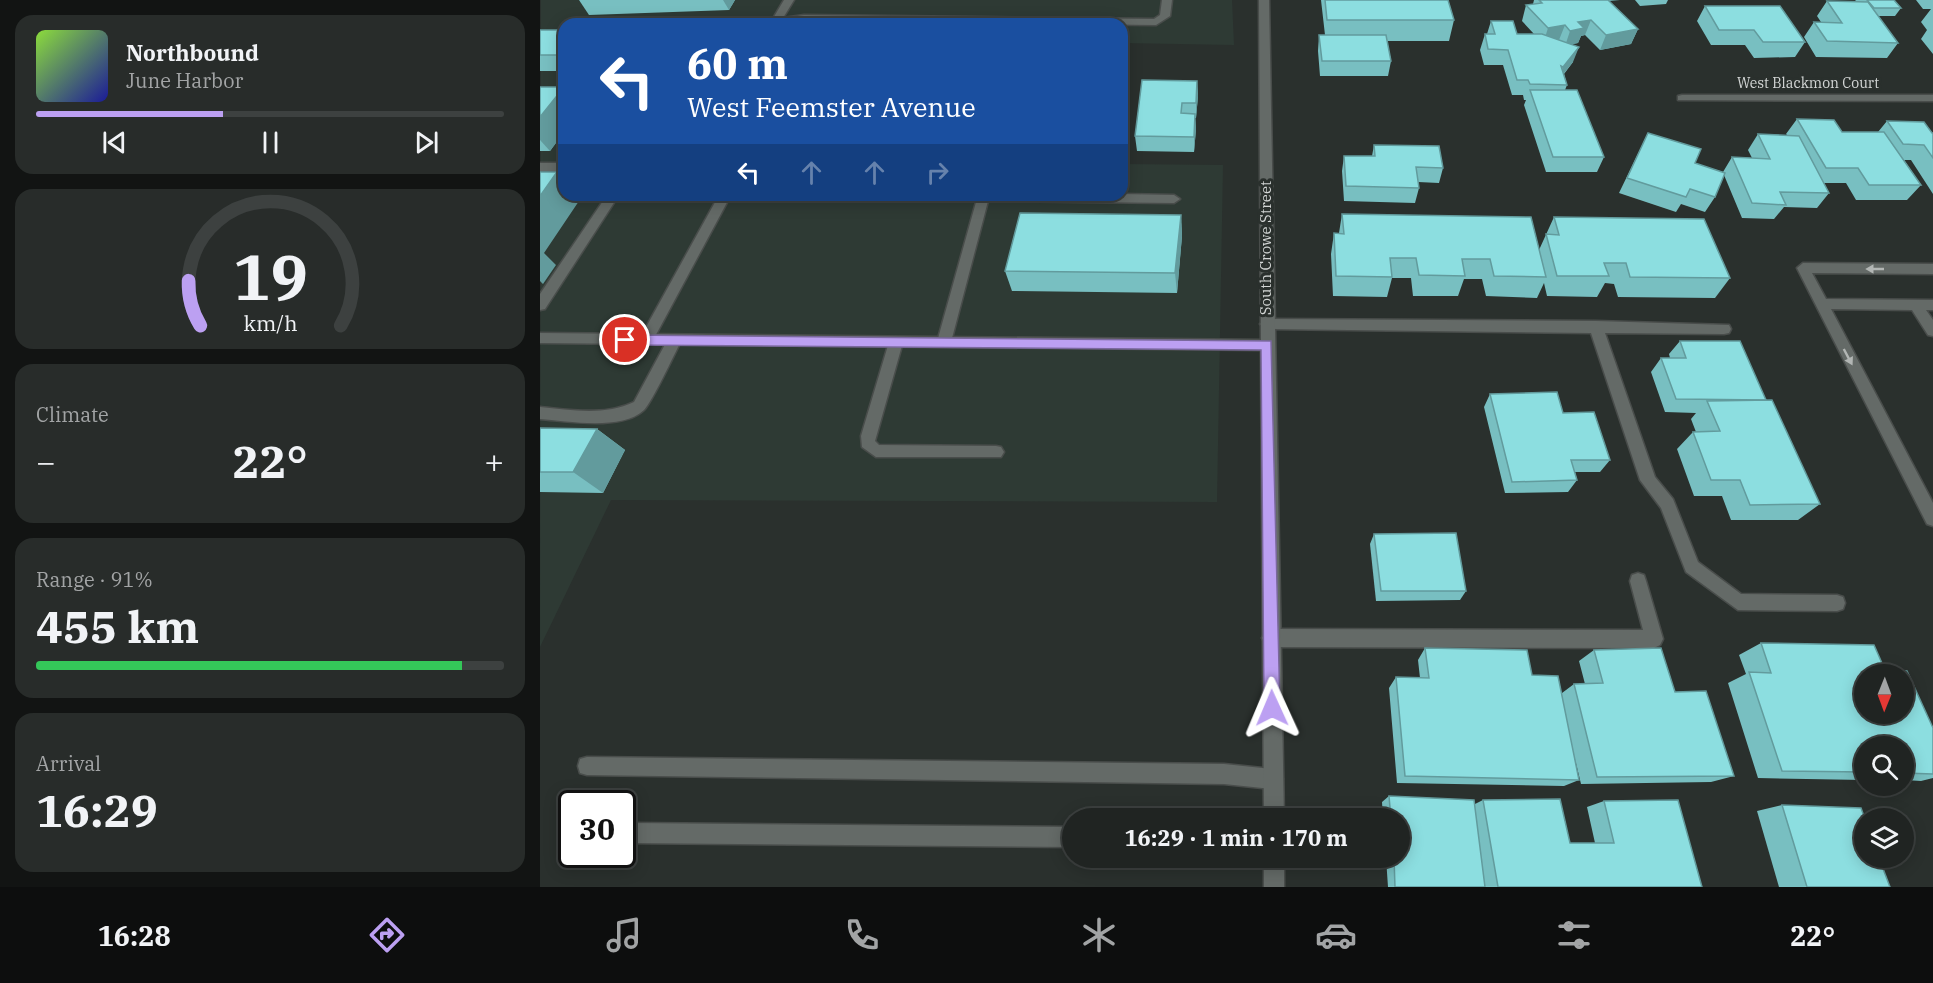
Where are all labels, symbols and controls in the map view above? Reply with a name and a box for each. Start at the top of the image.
text: 60 m [687,36,788,91]
text: Northbound [126,38,259,67]
icon: left [588,42,666,120]
text: June Harbor [126,67,243,94]
street label: West Blackmon Court [1737,74,1879,92]
text: West Feemster Avenue [687,89,976,124]
icon: previous [98,126,131,159]
icon: pause [254,126,287,159]
icon: next [410,126,443,159]
icon: left [732,156,765,189]
icon: ahead [795,156,828,189]
icon: ahead [858,156,891,189]
icon: right [921,156,954,189]
street label: South Crowe Street [1256,181,1275,315]
text: 19 [233,236,307,317]
one-way arrow [1865,264,1884,274]
text: km/h [243,310,297,338]
pin [599,314,650,365]
icon: arrive [608,323,641,356]
one-way arrow [1844,348,1853,365]
text: Climate [36,401,109,428]
text: 22° [232,432,308,490]
text: − [36,440,56,483]
text: + [484,440,504,483]
text: Range · 91% [36,566,153,593]
text: 455 km [36,597,199,655]
north arrow [1854,664,1914,724]
map controls [1854,664,1914,868]
position arrow [1240,676,1304,740]
button: search [1854,736,1914,796]
text: Arrival [36,750,101,777]
text: 16:29 [36,781,158,839]
speed limit sign: 30 [558,790,636,868]
button: layers [1854,808,1914,868]
text: 16:29 · 1 min · 170 m [1124,823,1348,852]
icon: directions [366,914,408,956]
icon: music [603,914,645,956]
icon: phone [841,914,883,956]
icon: climate [1078,914,1120,956]
icon: car [1315,914,1357,956]
icon: filters [1553,914,1595,956]
text: 16:28 [98,918,171,953]
text: 22° [1790,918,1835,953]

